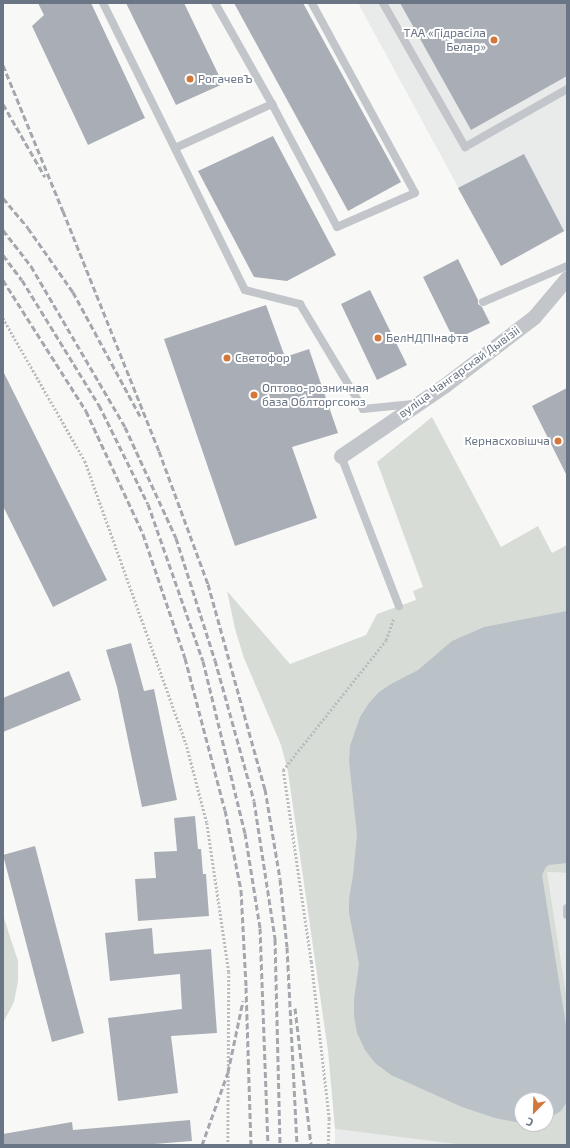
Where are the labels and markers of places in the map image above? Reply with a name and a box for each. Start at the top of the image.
place label: ТАА «Гідрасіла Белар» [403,26,486,54]
marker: ТАА «Гідрасіла Белар» [489,35,499,45]
place label: РогачевЪ [198,72,253,86]
marker: РогачевЪ [185,74,195,84]
place label: БелНДПІнафта [386,331,469,345]
marker: БелНДПІнафта [373,333,383,343]
place label: Светофор [235,351,290,365]
marker: Светофор [222,353,232,363]
place label: Оптово-розничная база Облторгсоюз [262,381,369,409]
marker: Оптово-розничная база Облторгсоюз [249,390,259,400]
place label: Кернасховішча [464,434,550,448]
marker: Кернасховішча [553,436,563,446]

